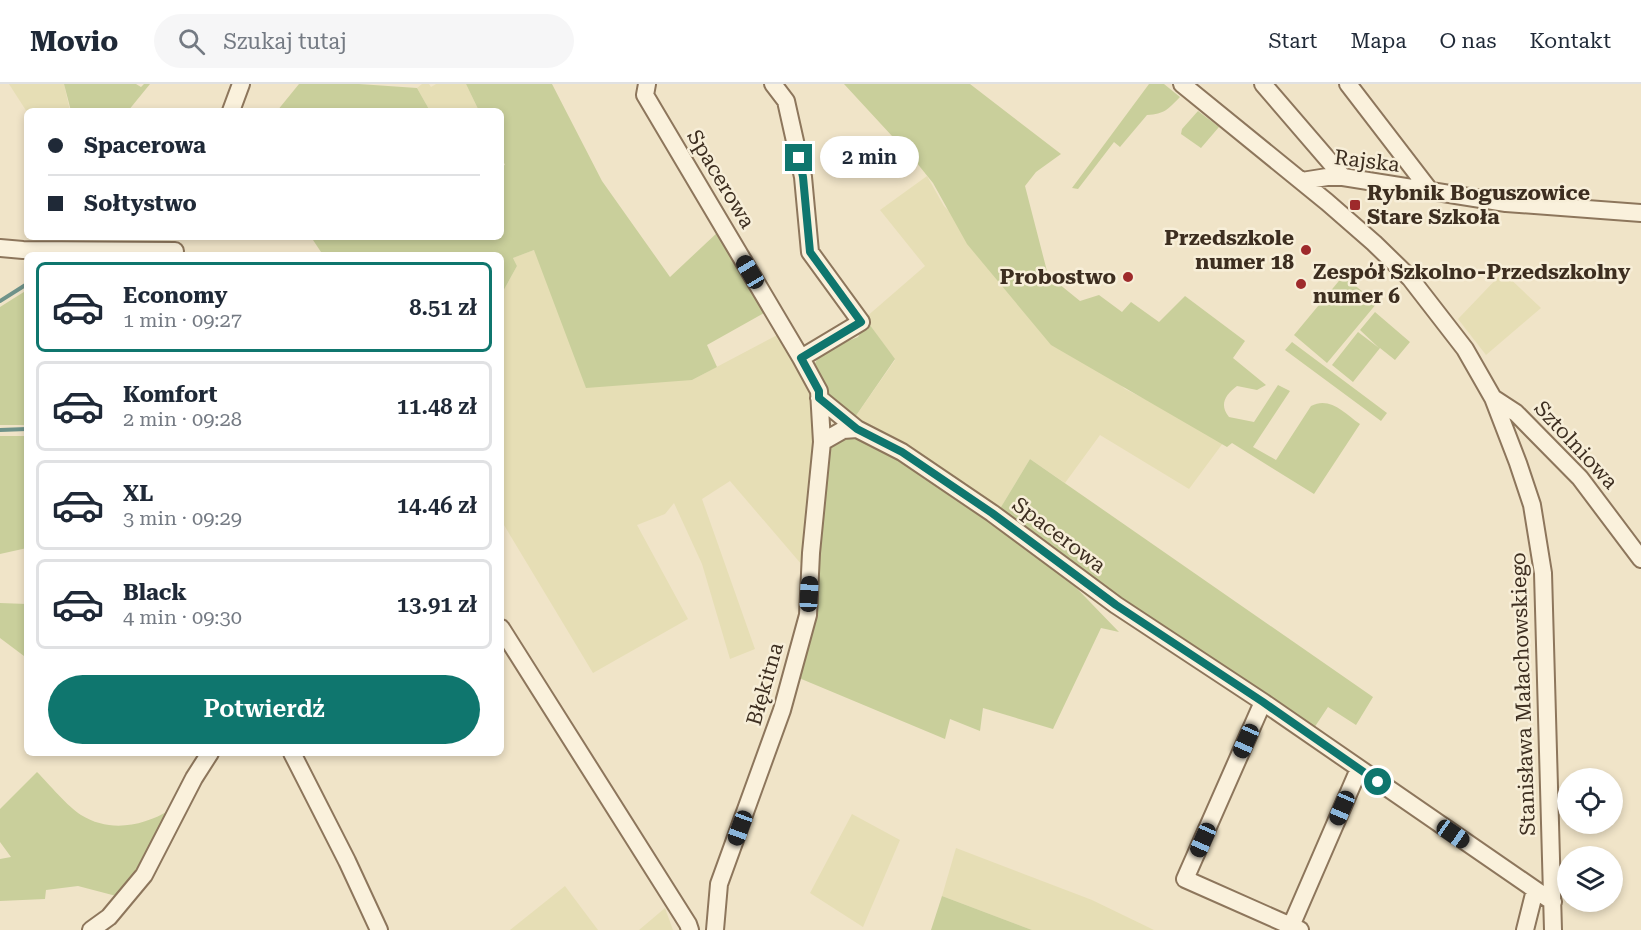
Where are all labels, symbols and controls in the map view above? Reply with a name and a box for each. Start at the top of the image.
search box [154,14,574,68]
text: Movio [30,25,118,58]
icon: search [175,25,208,58]
text: Szukaj tutaj [223,29,347,54]
text: Start [1269,29,1317,53]
text: Mapa [1350,29,1407,53]
text: O nas [1440,29,1496,53]
text: Kontakt [1529,29,1611,53]
street label: Spacerowa [682,126,760,233]
text: Spacerowa [84,133,206,158]
callout: 2 min [820,137,919,179]
route end [785,144,812,171]
text: 2 min [842,145,897,169]
street label: Rajska [1333,145,1402,177]
place label: Rybnik Boguszowice Stare Szkoła [1367,181,1590,229]
text: Sołtystwo [84,191,197,216]
marker: Rybnik Boguszowice Stare Szkoła [1348,198,1362,212]
place label: Przedszkole numer 18 [1164,226,1294,274]
marker: Przedszkole numer 18 [1299,243,1313,257]
car [733,252,767,292]
place label: Zespół Szkolno-Przedszkolny numer 6 [1313,260,1631,308]
place label: Probostwo [1000,265,1116,289]
marker: Probostwo [1121,270,1135,284]
marker: Zespół Szkolno-Przedszkolny numer 6 [1294,277,1308,291]
icon: car [51,280,105,334]
text: Economy [123,283,227,308]
text: 8.51 zł [409,295,477,320]
text: 1 min · 09:27 [123,308,242,332]
icon: car [51,379,105,433]
text: Komfort [123,382,218,407]
text: 11.48 zł [397,394,477,419]
street label: Sztolniowa [1529,396,1623,494]
text: 2 min · 09:28 [123,407,242,431]
icon: car [51,478,105,532]
text: XL [123,481,153,506]
street label: Spacerowa [1008,492,1111,578]
text: 14.46 zł [397,493,477,518]
text: 3 min · 09:29 [123,506,242,530]
street label: Stanisława Małachowskiego [1506,552,1540,836]
car [799,576,819,612]
icon: car [51,577,105,631]
text: Black [123,580,187,605]
text: 13.91 zł [397,592,477,617]
text: 4 min · 09:30 [123,605,242,629]
street label: Błękitna [742,639,788,728]
button: Potwierdź [48,675,480,744]
car [1230,721,1262,761]
route start [1364,768,1391,795]
map controls [1557,768,1623,912]
button: locate [1557,768,1623,834]
car [1327,788,1357,828]
car [725,808,755,848]
car [1433,816,1473,852]
car [1187,820,1219,860]
button: layers [1557,846,1623,912]

